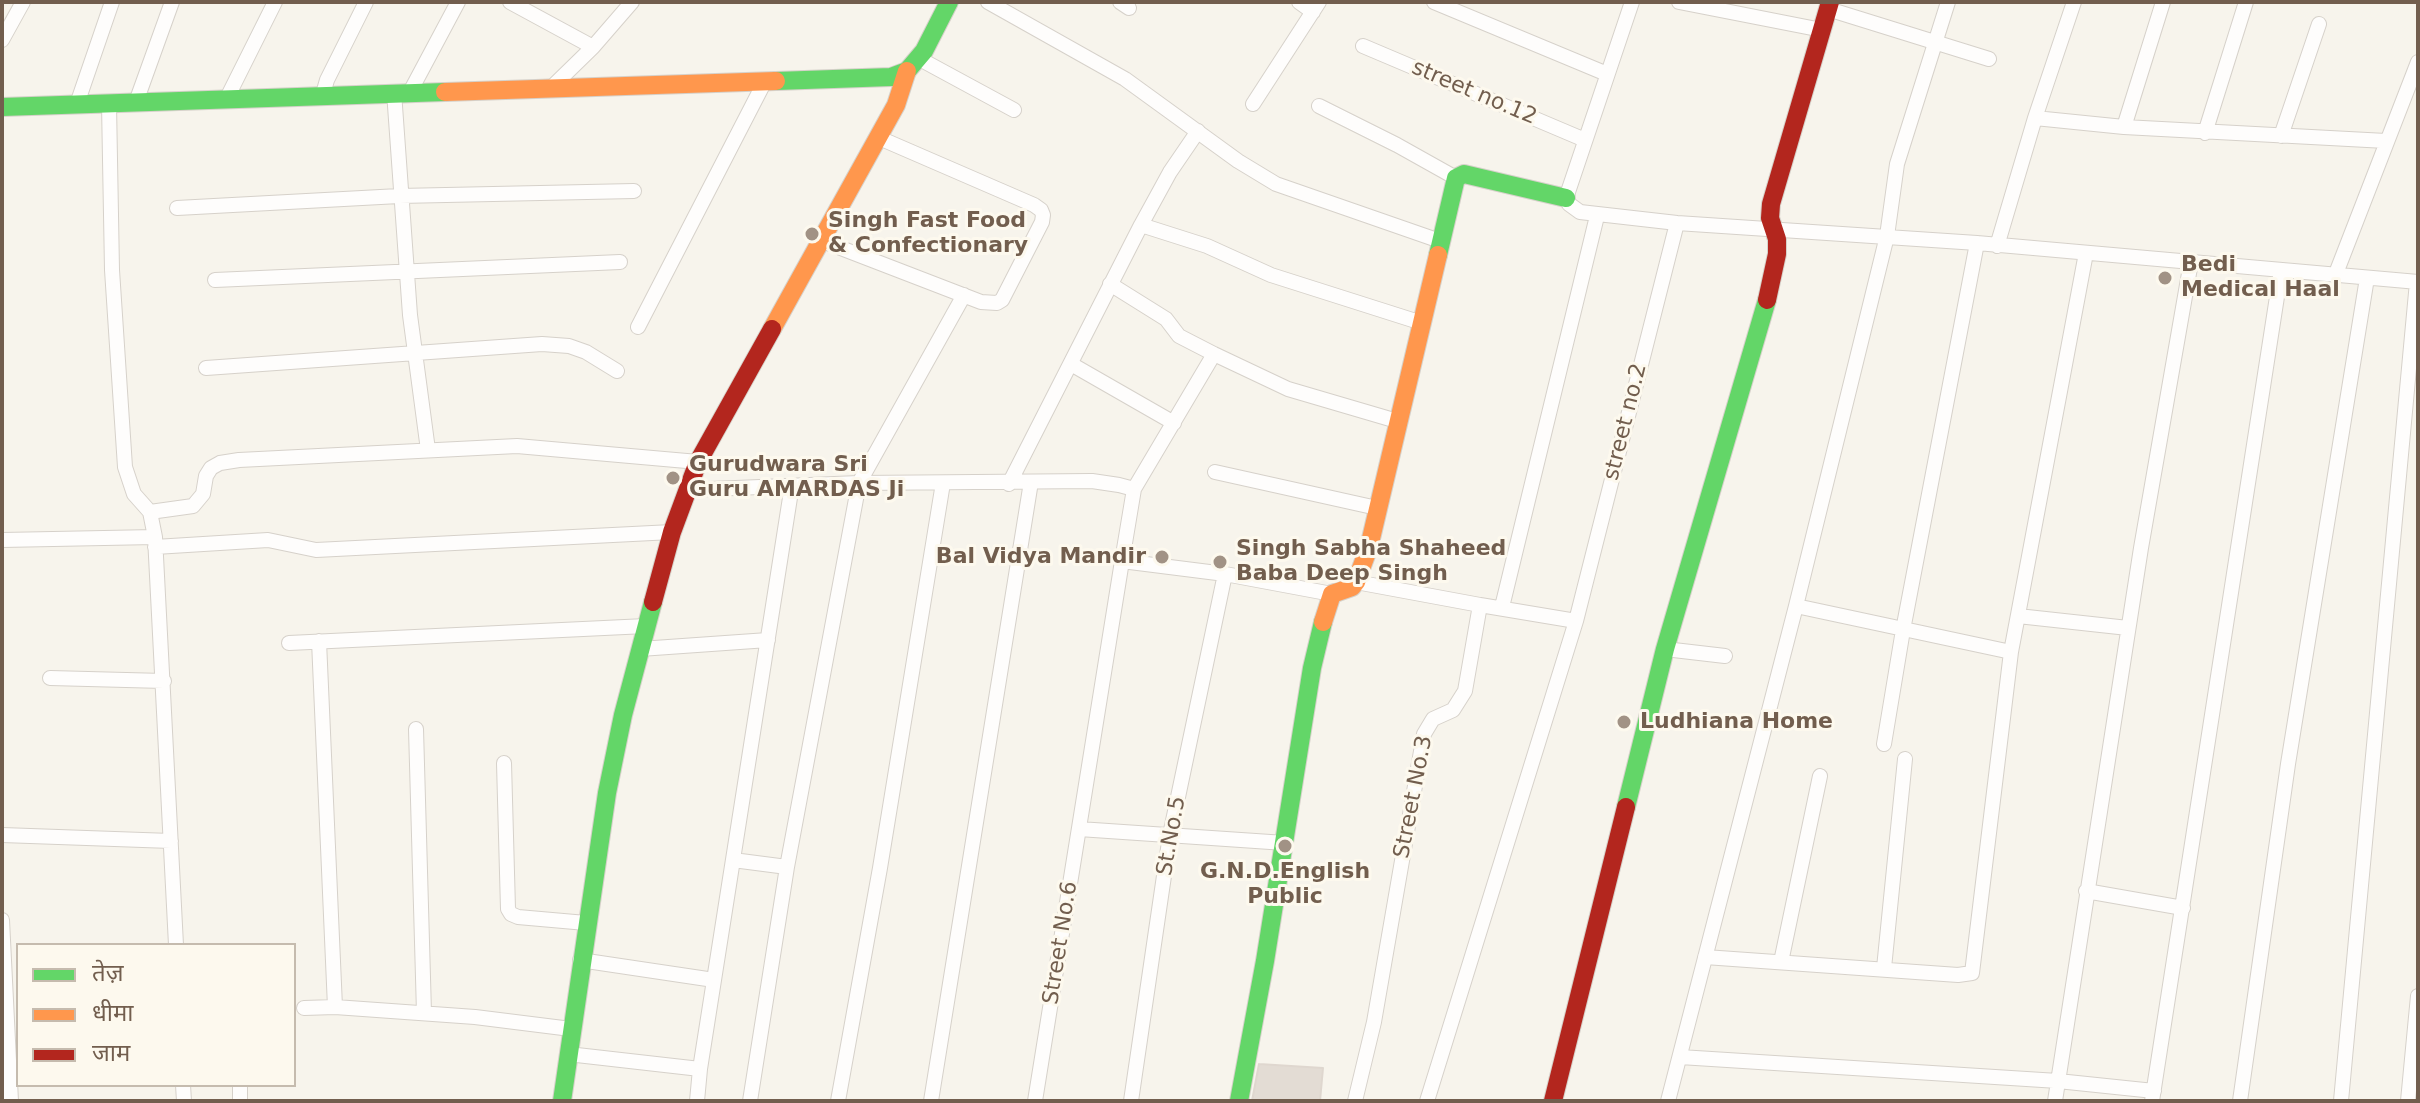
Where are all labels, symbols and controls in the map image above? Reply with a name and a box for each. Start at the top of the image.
street label: street no.12 [1407,55,1541,131]
place label: Singh Fast Food & Confectionary [828,208,1028,260]
marker: Singh Fast Food & Confectionary [803,225,821,243]
place label: Bedi Medical Haal [2181,252,2340,304]
marker: Bedi Medical Haal [2156,269,2174,287]
street label: street no.2 [1599,361,1653,483]
place label: Gurudwara Sri Guru AMARDAS Ji [689,452,904,504]
marker: Gurudwara Sri Guru AMARDAS Ji [664,469,682,487]
place label: Singh Sabha Shaheed Baba Deep Singh [1236,536,1506,588]
place label: Bal Vidya Mandir [936,544,1146,570]
marker: Bal Vidya Mandir [1153,548,1171,566]
marker: Singh Sabha Shaheed Baba Deep Singh [1211,553,1229,571]
place label: Ludhiana Home [1640,709,1833,735]
marker: Ludhiana Home [1615,713,1633,731]
street label: Street No.3 [1389,733,1439,861]
street label: St.No.5 [1152,794,1192,878]
marker: G.N.D.English Public [1276,837,1294,855]
place label: G.N.D.English Public [1200,859,1370,910]
street label: Street No.6 [1038,880,1084,1006]
legend [16,943,296,1087]
text: तेज़ [92,959,124,987]
text: धीमा [92,999,134,1027]
text: जाम [92,1039,130,1067]

